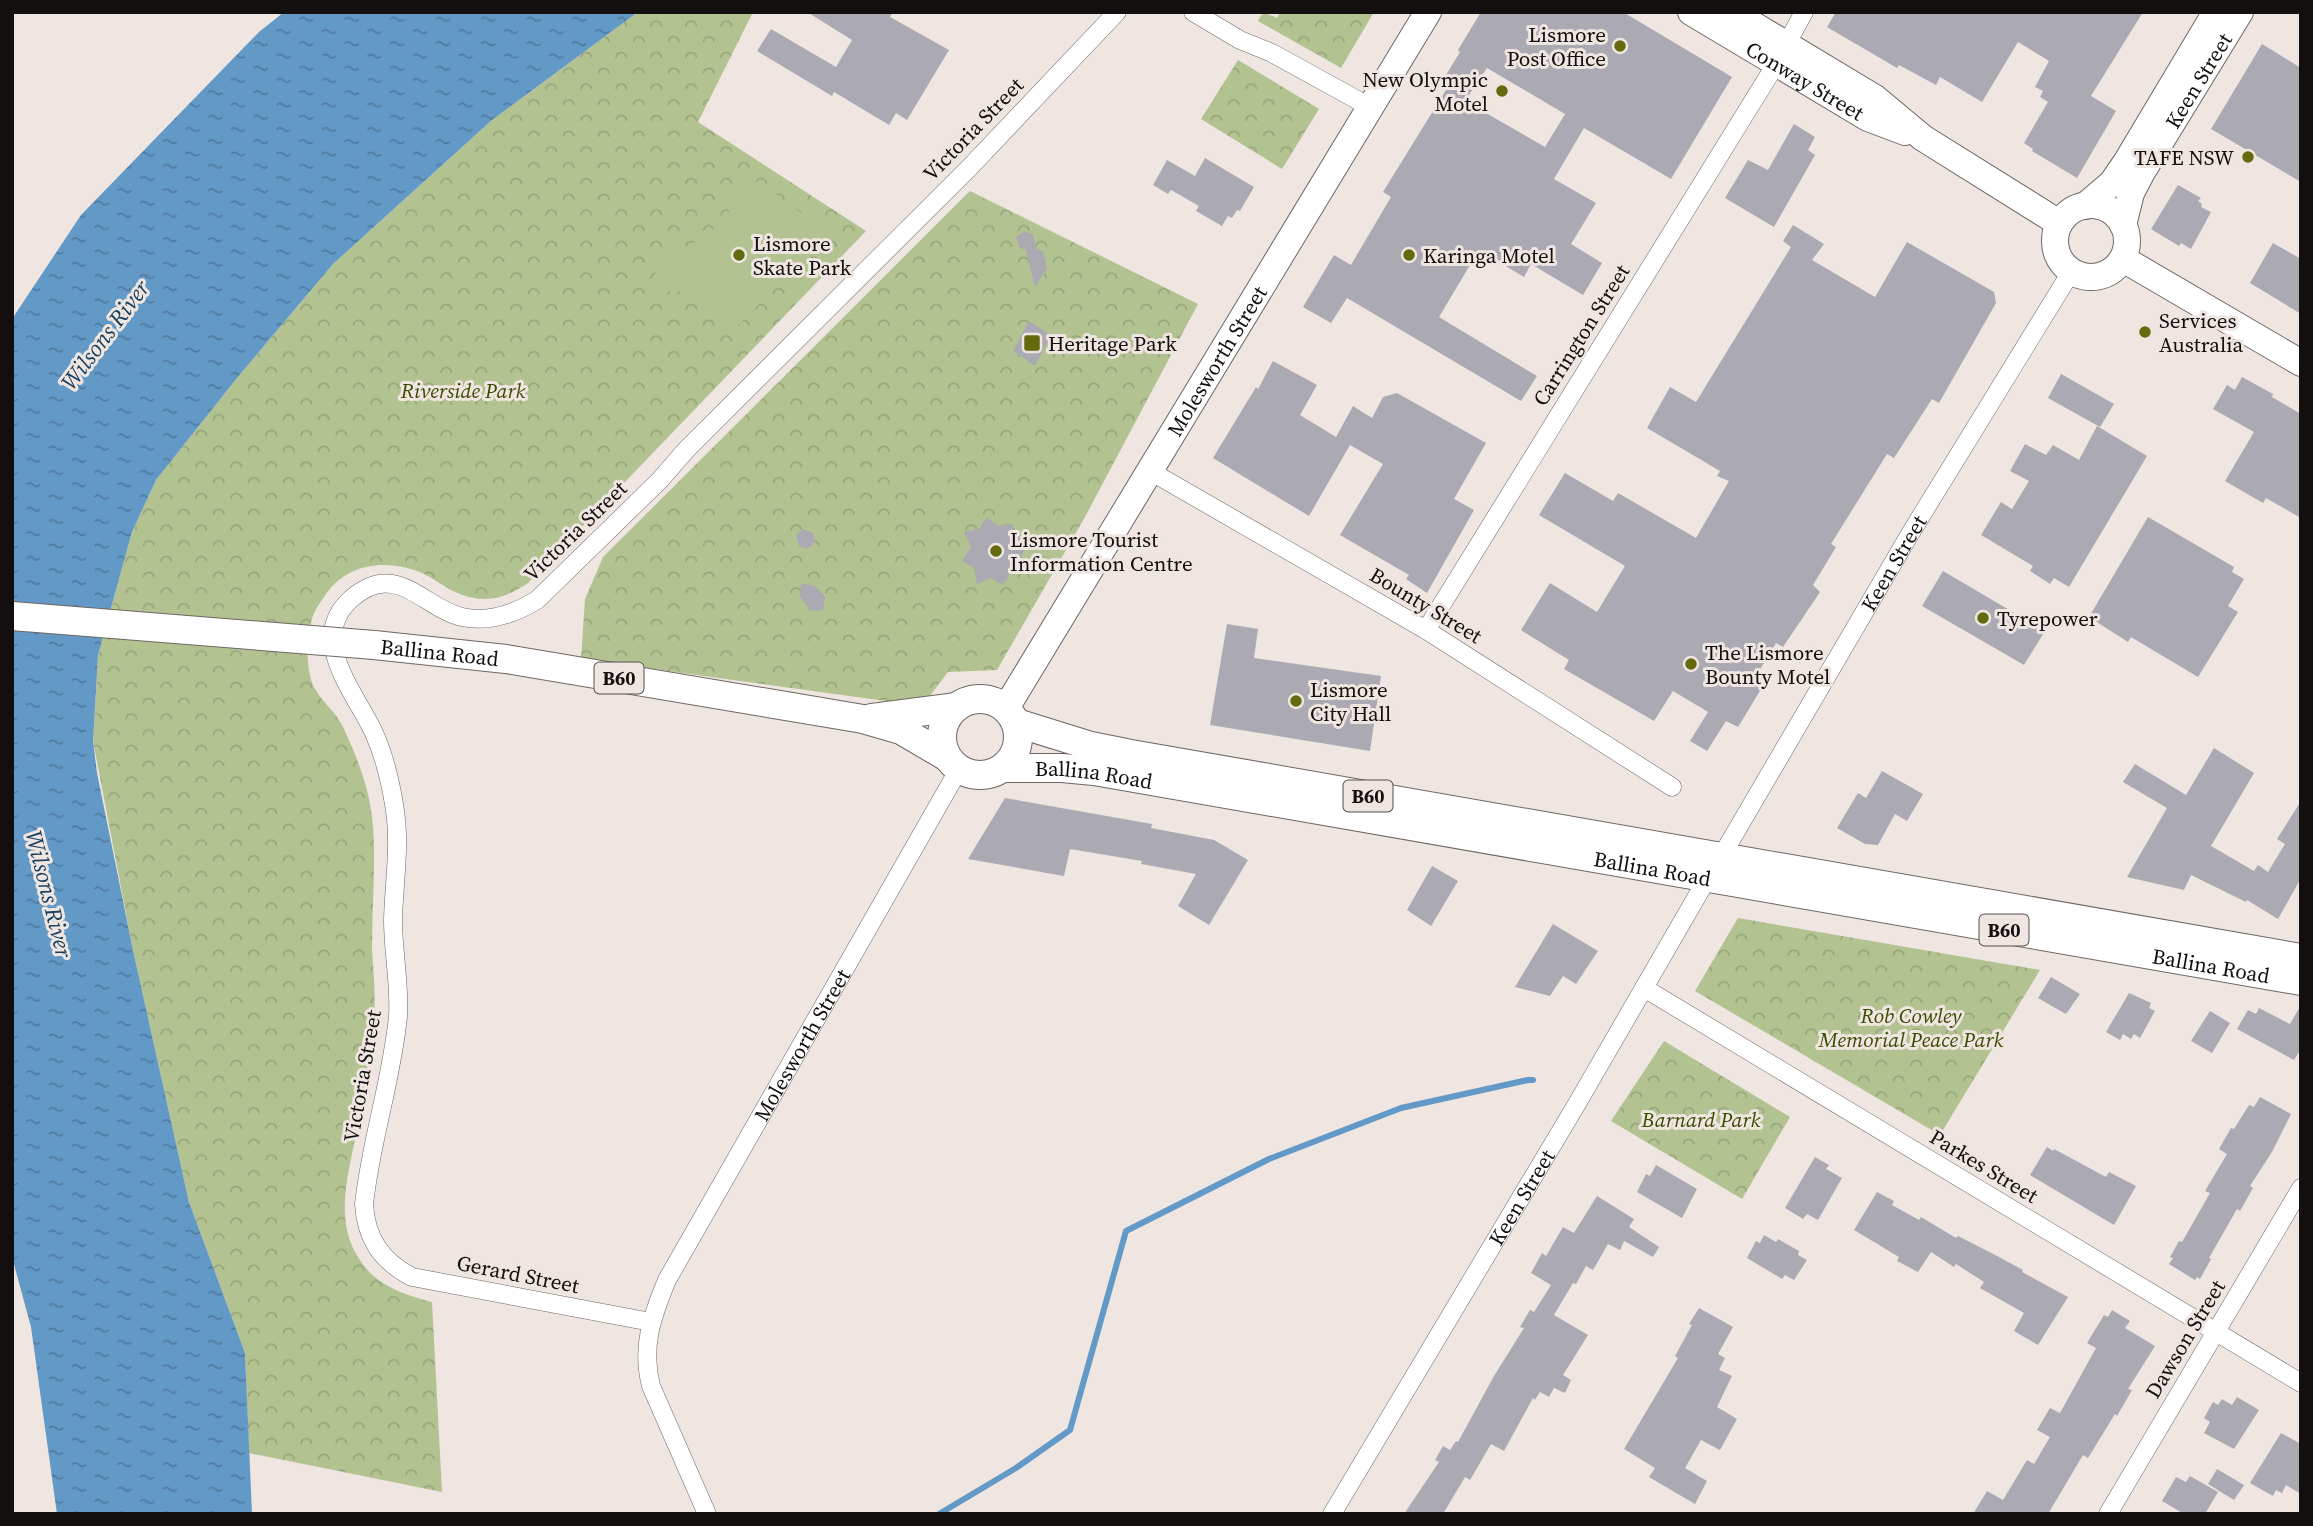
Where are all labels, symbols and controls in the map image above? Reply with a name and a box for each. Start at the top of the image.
place label: Lismore Post Office [1507,20,1606,73]
street label: Keen Street [2158,27,2238,134]
street label: Conway Street [1741,34,1870,127]
marker: Lismore Post Office [1612,38,1628,54]
place label: New Olympic Motel [1362,65,1488,118]
street label: Victoria Street [916,71,1030,187]
marker: New Olympic Motel [1494,83,1510,99]
place label: TAFE NSW [2134,143,2235,172]
marker: TAFE NSW [2240,149,2256,165]
place label: Lismore Skate Park [753,229,852,282]
place label: Karinga Motel [1423,241,1555,270]
marker: Lismore Skate Park [731,247,747,263]
marker: Karinga Motel [1401,247,1417,263]
street label: Carrington Street [1526,259,1636,411]
water label: Wilsons River [53,273,157,397]
street label: Molesworth Street [1160,280,1273,442]
place label: Services Australia [2159,306,2244,359]
marker: Services Australia [2137,324,2153,340]
place label: Heritage Park [1048,329,1177,358]
marker: Heritage Park [1022,333,1042,353]
park label: Riverside Park [400,376,525,405]
street label: Victoria Street [517,474,633,588]
street label: Keen Street [1854,509,1933,616]
place label: Lismore Tourist Information Centre [1010,525,1193,578]
marker: Lismore Tourist Information Centre [988,543,1004,559]
street label: Bounty Street [1364,560,1488,650]
place label: Tyrepower [1997,604,2098,633]
marker: Tyrepower [1975,610,1991,626]
street label: Ballina Road [379,631,500,673]
place label: The Lismore Bounty Motel [1705,638,1830,691]
marker: The Lismore Bounty Motel [1683,656,1699,672]
road number: B60 [594,663,644,694]
place label: Lismore City Hall [1310,675,1391,728]
marker: Lismore City Hall [1288,693,1304,709]
street label: Ballina Road [1035,754,1155,795]
road number: B60 [1344,780,1392,811]
water label: Wilsons River [18,827,80,962]
street label: Ballina Road [1592,844,1713,893]
road number: B60 [1980,914,2028,946]
street label: Ballina Road [2150,941,2272,990]
street label: Molesworth Street [746,963,857,1126]
park label: Rob Cowley Memorial Peace Park [1818,1001,2003,1054]
street label: Victoria Street [336,1008,388,1144]
park label: Barnard Park [1641,1105,1760,1134]
street label: Parkes Street [1924,1122,2044,1210]
street label: Keen Street [1481,1144,1561,1251]
street label: Gerard Street [454,1248,582,1300]
street label: Dawson Street [2138,1274,2232,1404]

